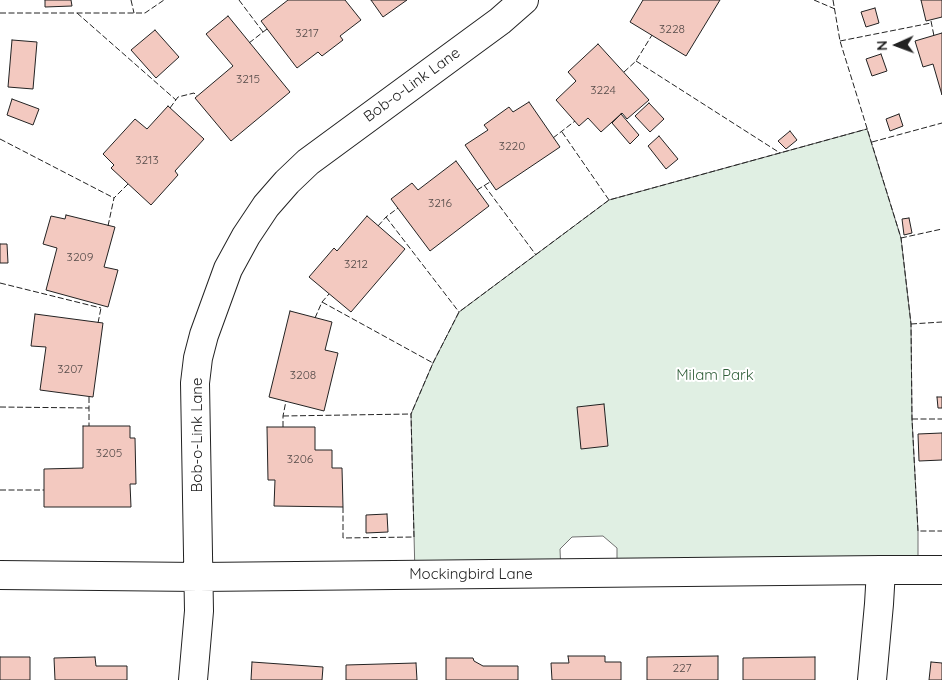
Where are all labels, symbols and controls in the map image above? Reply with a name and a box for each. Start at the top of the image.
north arrow [872,20,922,70]
house number: 3228 [659,22,685,36]
house number: 3217 [295,26,319,40]
text: N [873,40,891,51]
street label: Bob-o-Link Lane [360,44,464,126]
house number: 3215 [236,72,260,86]
house number: 3224 [590,83,616,97]
house number: 3220 [499,139,525,153]
house number: 3213 [135,153,159,167]
house number: 3216 [428,196,452,210]
house number: 3209 [67,250,93,264]
house number: 3212 [344,257,368,271]
house number: 3207 [57,362,83,376]
park label: Milam Park [676,366,754,384]
house number: 3208 [290,368,316,382]
street label: Bob-o-Link Lane [188,378,206,492]
house number: 3205 [96,446,122,460]
house number: 3206 [287,452,313,466]
street label: Mockingbird Lane [409,565,533,583]
house number: 227 [672,661,692,675]

